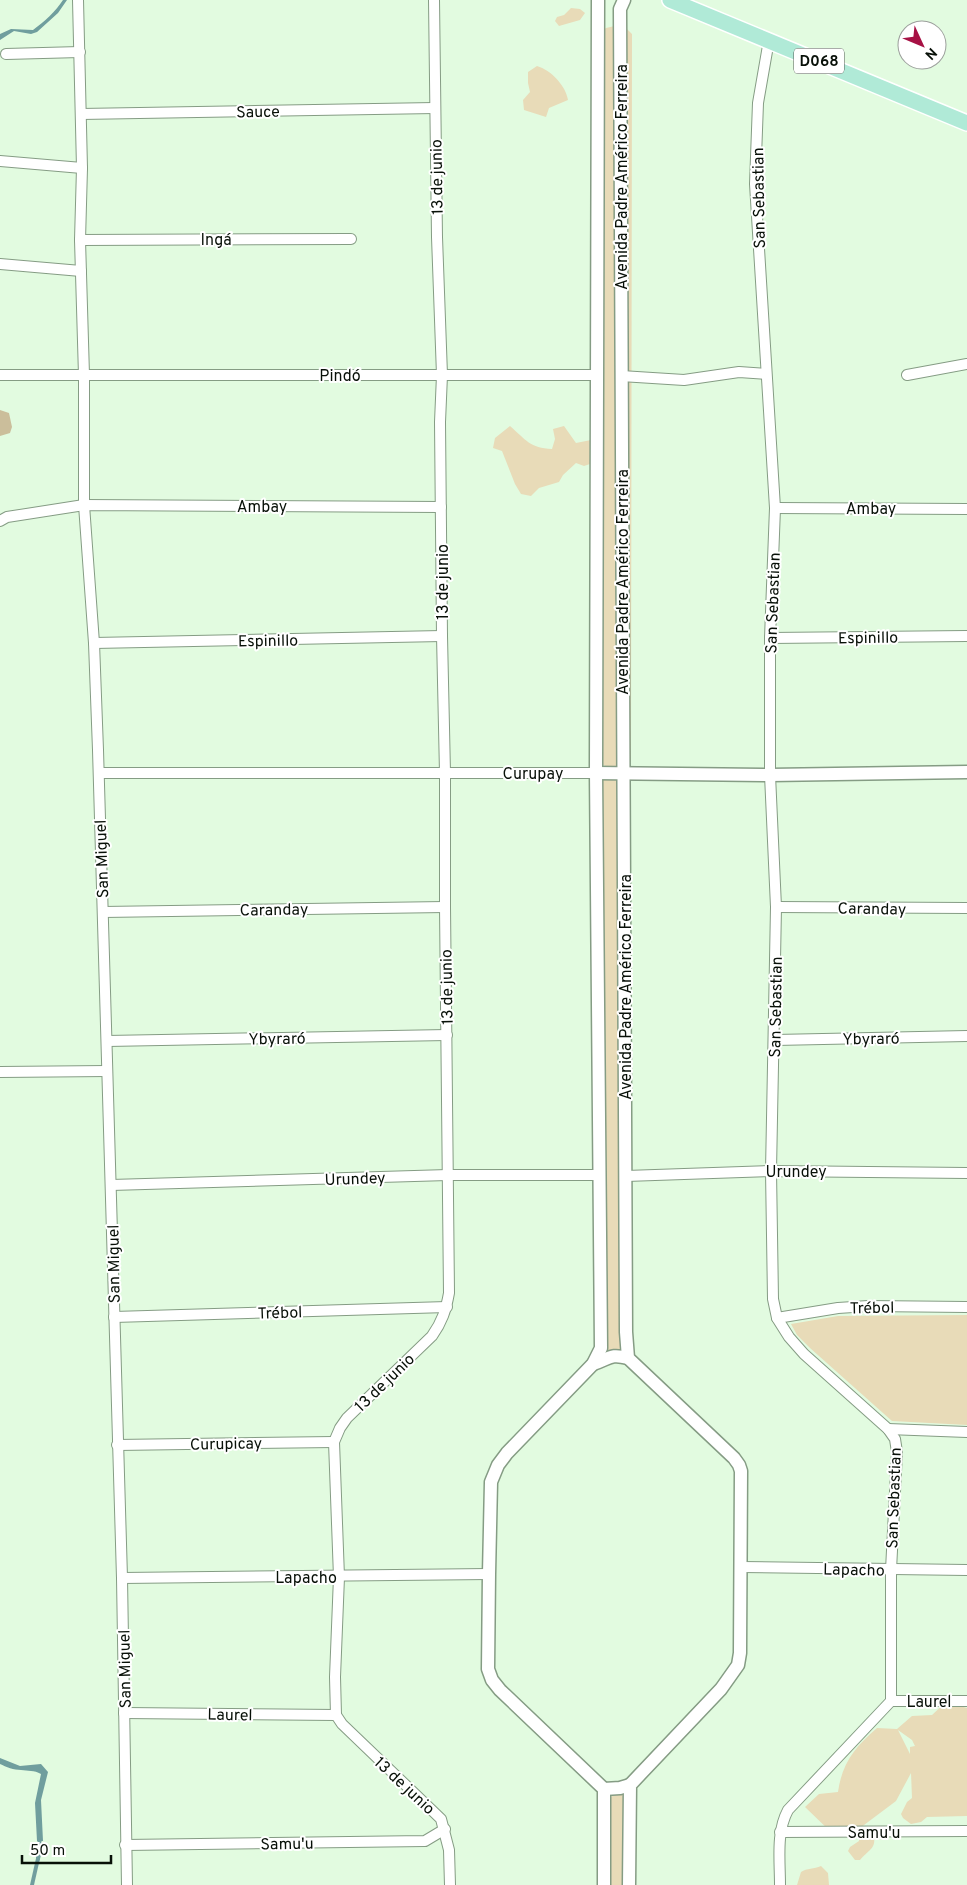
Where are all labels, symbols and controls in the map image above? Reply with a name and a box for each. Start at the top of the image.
north arrow [897,20,947,70]
text: N [921,43,940,63]
road number: D068 [794,48,844,74]
street label: Avenida Padre Américo Ferreira [613,64,633,290]
street label: Sauce [236,103,280,123]
street label: 13 de junio [427,139,449,215]
street label: San Sebastian [749,147,771,249]
street label: Ingá [200,231,232,251]
street label: Pindó [319,367,361,387]
street label: Avenida Padre Américo Ferreira [614,469,634,695]
street label: Ambay [237,498,287,518]
street label: Ambay [846,500,896,520]
street label: 13 de junio [434,544,454,620]
street label: San Sebastian [762,552,786,654]
street label: Espinillo [838,628,898,650]
street label: Espinillo [238,631,298,653]
street label: Curupay [503,765,563,785]
street label: San Miguel [92,819,114,899]
street label: Avenida Padre Américo Ferreira [617,874,637,1100]
street label: Caranday [837,899,906,921]
street label: Caranday [240,900,309,922]
street label: 13 de junio [437,949,459,1025]
street label: San Sebastian [766,956,788,1058]
street label: Ybyraró [248,1030,306,1050]
street label: Ybyraró [842,1030,900,1050]
street label: Urundey [765,1163,827,1183]
street label: Urundey [324,1169,386,1191]
street label: San Miguel [104,1224,126,1303]
street label: Trébol [849,1299,895,1319]
street label: Trébol [257,1303,303,1325]
street label: 13 de junio [351,1350,420,1417]
street label: Curupicay [190,1434,262,1456]
street label: San Sebastian [883,1447,907,1549]
street label: Lapacho [823,1560,885,1582]
street label: Lapacho [275,1569,337,1589]
street label: San Miguel [115,1629,137,1708]
street label: Laurel [906,1693,952,1713]
street label: Laurel [207,1706,253,1726]
street label: 13 de junio [369,1753,438,1820]
street label: Samu'u [847,1824,901,1844]
scale bar [22,1832,111,1864]
street label: Samu'u [260,1835,314,1855]
text: 50 m [30,1842,65,1861]

